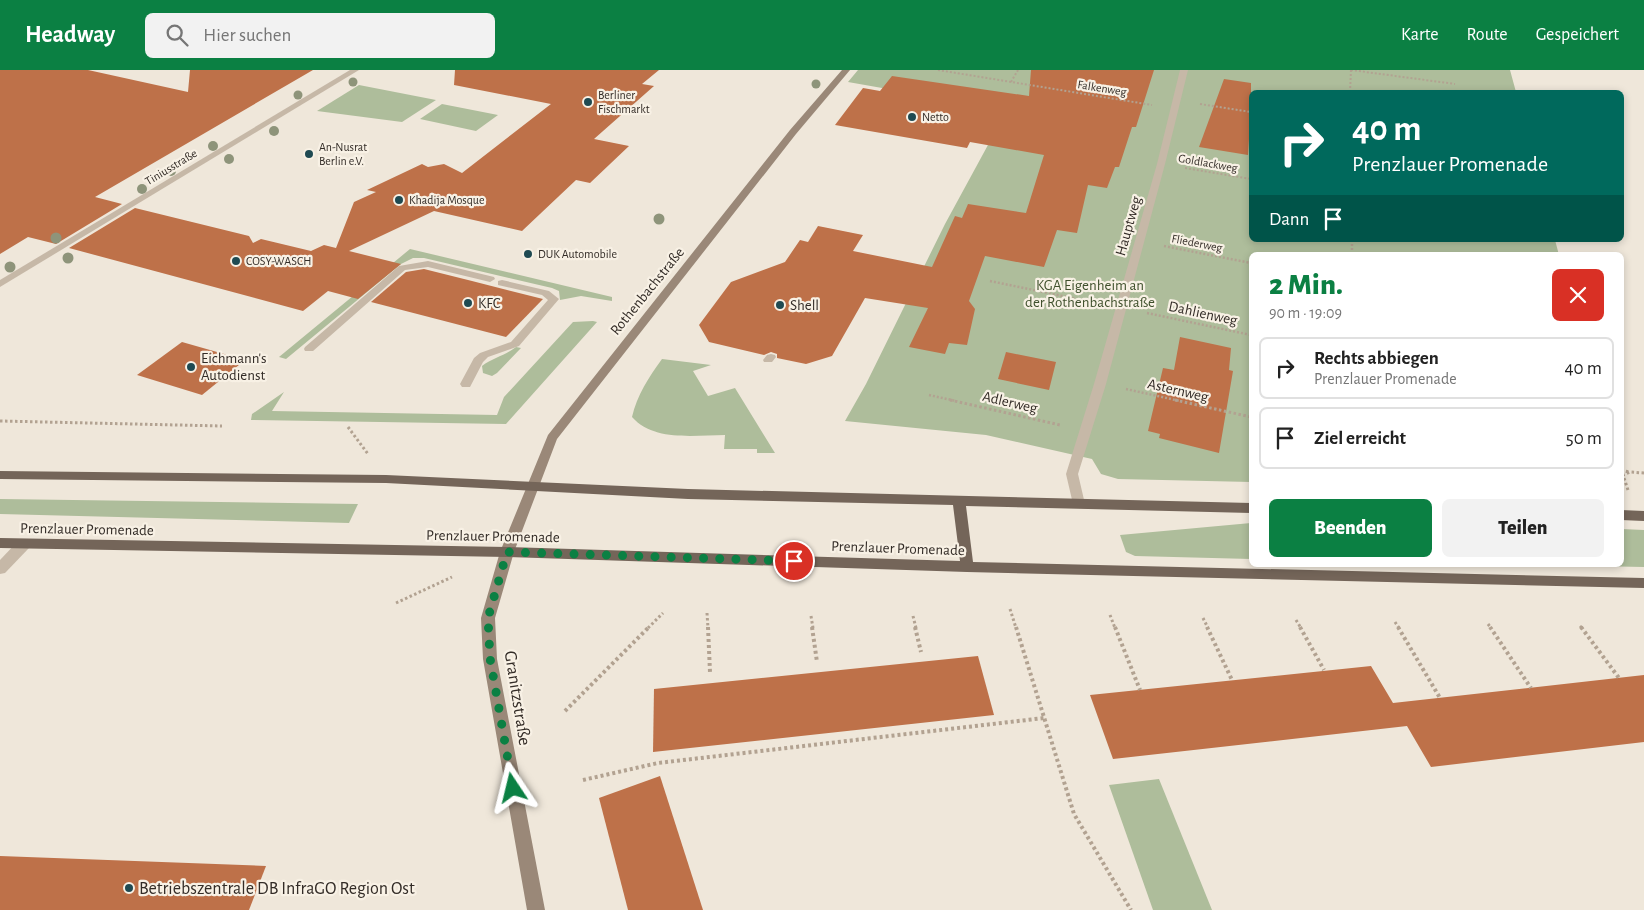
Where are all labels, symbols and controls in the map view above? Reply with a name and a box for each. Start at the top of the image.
search box [145,13,495,58]
icon: search [163,21,191,49]
text: Headway [25,23,115,47]
text: Hier suchen [203,26,291,45]
text: Karte [1401,26,1438,44]
text: Route [1466,26,1508,44]
text: Gespeichert [1536,26,1619,44]
street label: Falkenweg [1077,78,1127,98]
place label: Berliner Fischmarkt [598,89,650,115]
marker: Berliner Fischmarkt [582,96,594,108]
icon: right [1269,110,1334,175]
marker: Netto [906,111,918,123]
place label: Netto [922,111,949,123]
text: 40 m [1352,112,1421,147]
place label: An-Nusrat Berlin e.V. [319,141,367,167]
street label: Tiniusstraße [143,147,199,187]
marker: An-Nusrat Berlin e.V. [303,148,315,160]
street label: Goldlackweg [1178,152,1239,174]
text: Prenzlauer Promenade [1352,153,1548,175]
marker: Khadija Mosque [393,194,405,206]
place label: Khadija Mosque [409,194,484,207]
street label: Hauptweg [1113,194,1144,257]
icon: arrive [1319,205,1347,233]
text: Dann [1269,210,1309,229]
street label: Fliederweg [1171,232,1224,254]
street label: Rothenbachstraße [608,245,687,338]
marker: DUK Automobile [522,248,534,260]
place label: DUK Automobile [538,248,617,260]
marker: COSY-WASCH [230,255,242,267]
place label: COSY-WASCH [246,255,311,267]
button: close [1552,269,1604,321]
text: 2 Min. [1269,270,1343,300]
park label: KGA Eigenheim an der Rothenbachstraße [1025,278,1155,310]
place label: KFC [478,296,501,311]
marker: KFC [462,297,474,309]
place label: Shell [790,298,819,313]
marker: Shell [774,299,786,311]
street label: Dahlienweg [1167,299,1239,328]
text: 90 m · 19:09 [1269,305,1342,321]
text: Rechts abbiegen [1314,349,1439,368]
place label: Eichmann's Autodienst [201,351,266,383]
icon: right [1271,354,1299,382]
text: 40 m [1564,359,1602,378]
marker: Eichmann's Autodienst [185,361,197,373]
text: Prenzlauer Promenade [1314,371,1457,387]
street label: Asternweg [1146,376,1210,405]
street label: Adlerweg [981,389,1039,416]
icon: arrive [1271,424,1299,452]
text: Ziel erreicht [1314,429,1406,448]
text: 50 m [1566,429,1602,448]
button: Beenden [1269,499,1432,557]
button: Teilen [1442,499,1604,557]
street label: Prenzlauer Promenade [20,521,154,538]
street label: Prenzlauer Promenade [426,528,560,545]
street label: Prenzlauer Promenade [831,539,965,558]
pin [773,540,815,582]
icon: arrive [780,547,808,575]
street label: Granitzstraße [501,650,533,747]
position arrow [486,761,538,813]
place label: Betriebszentrale DB InfraGO Region Ost [139,880,415,898]
marker: Betriebszentrale DB InfraGO Region Ost [123,882,135,894]

